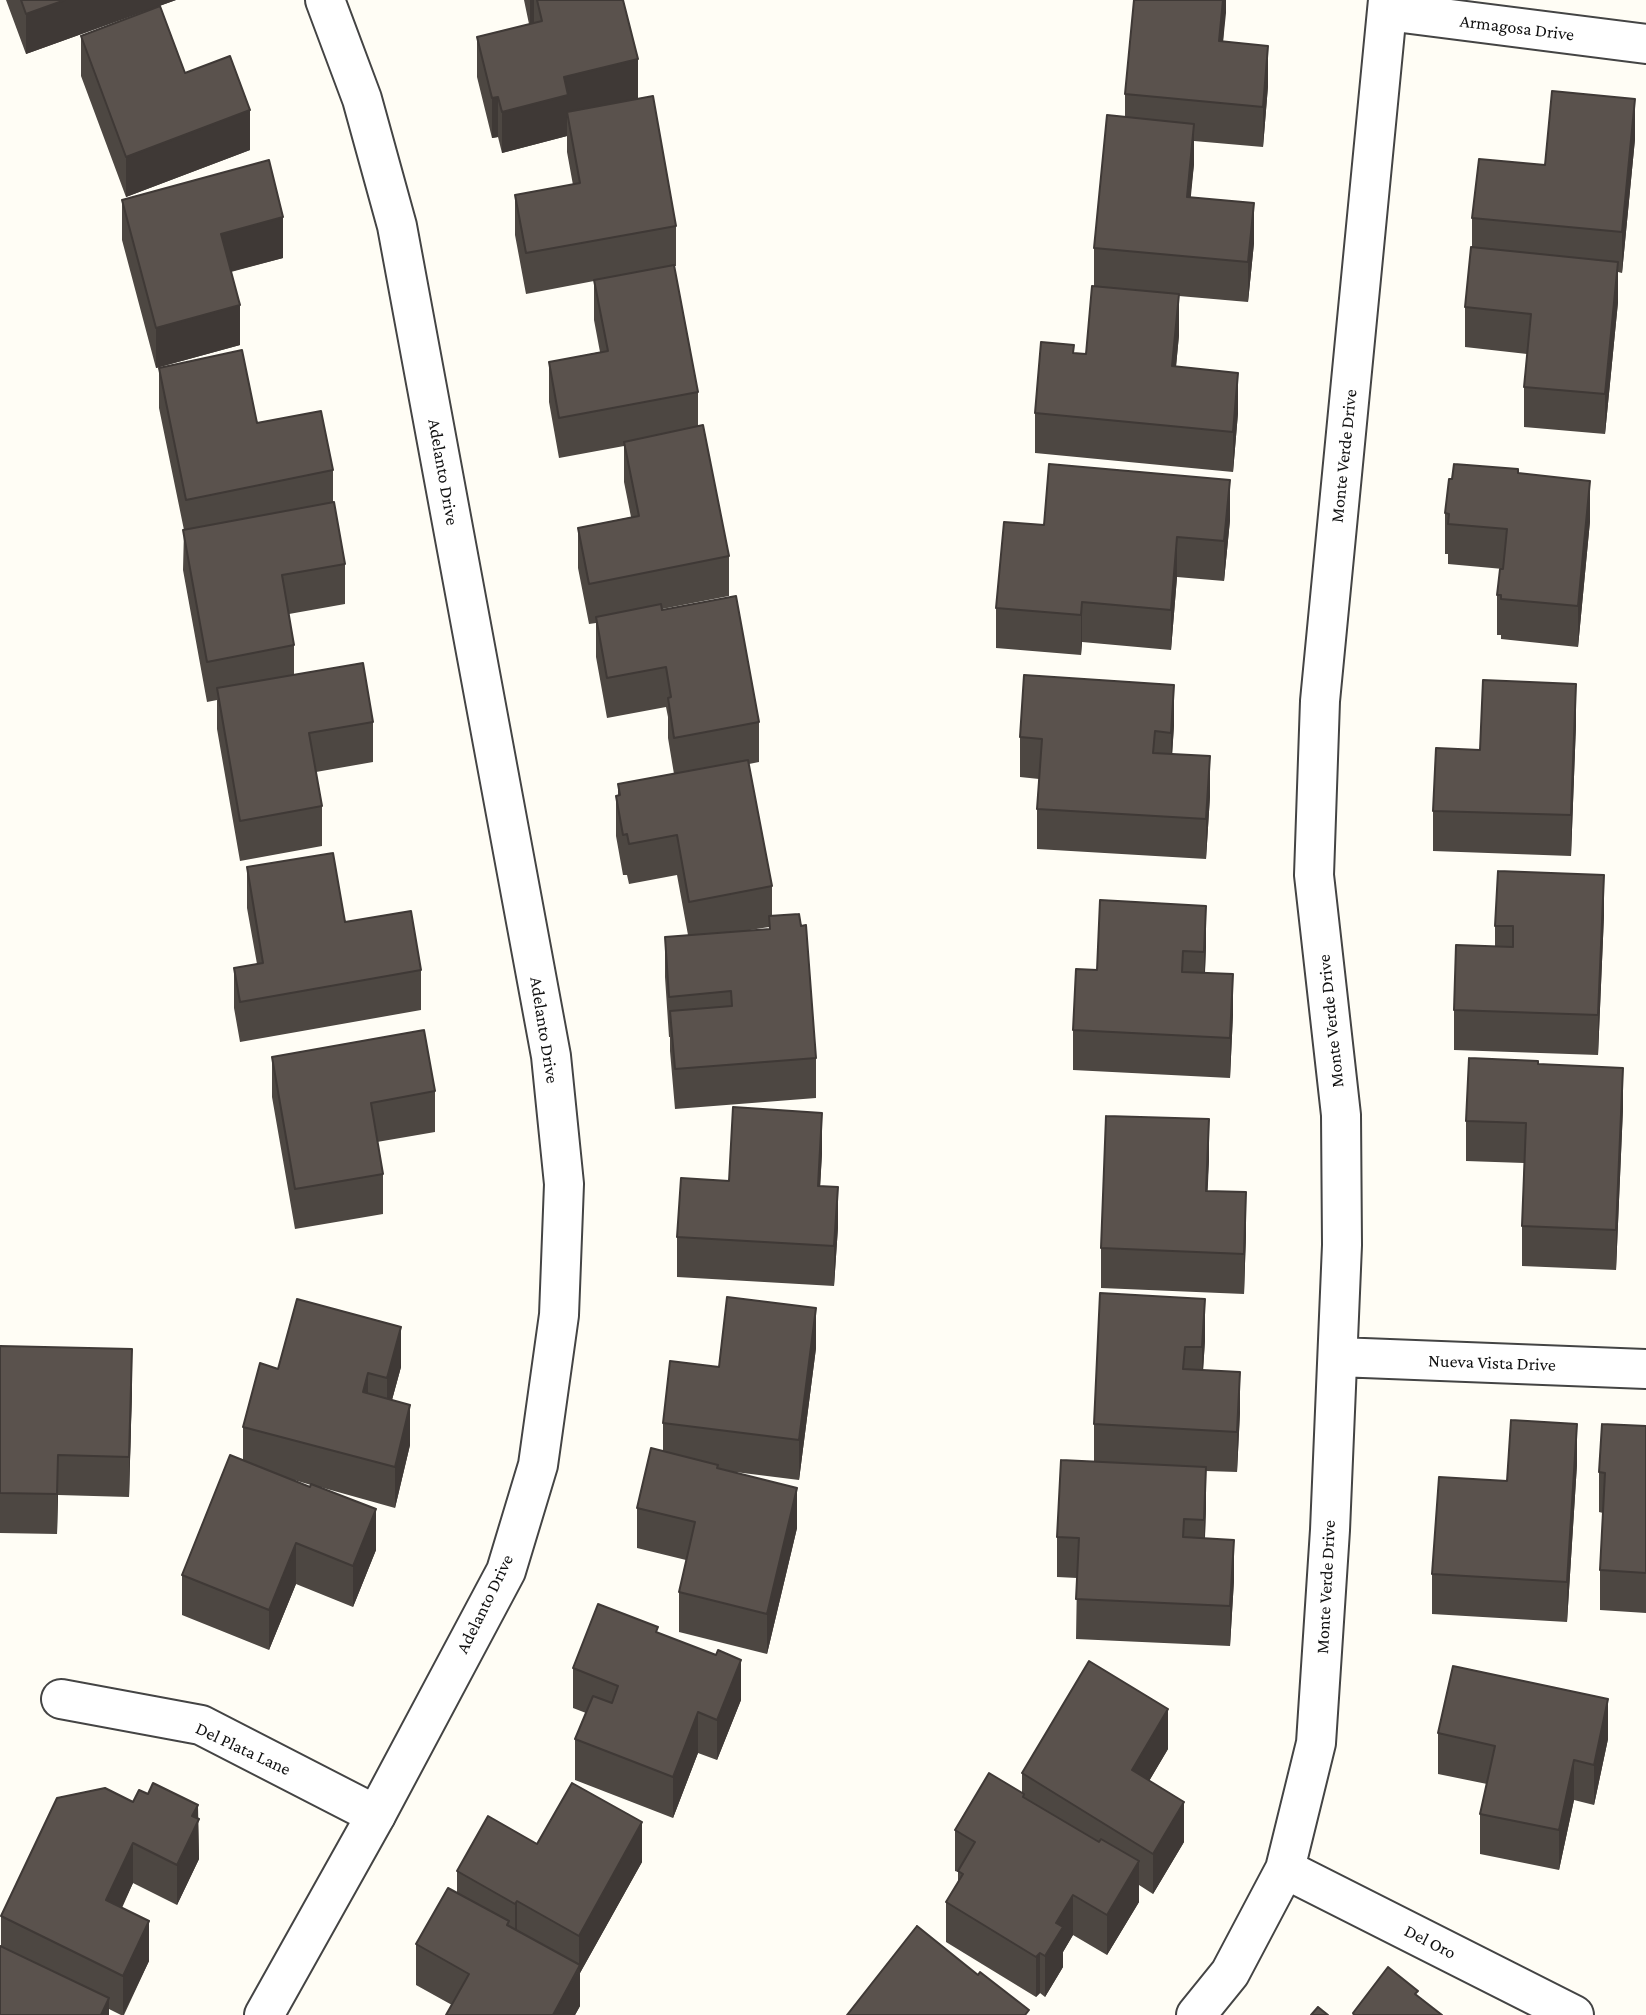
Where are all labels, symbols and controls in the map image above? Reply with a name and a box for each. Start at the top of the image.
street label: Armagosa Drive [1459,10,1575,46]
street label: Monte Verde Drive [1326,388,1362,524]
street label: Adelanto Drive [423,417,463,527]
street label: Monte Verde Drive [1313,953,1349,1089]
street label: Adelanto Drive [525,975,563,1085]
street label: Nueva Vista Drive [1428,1350,1556,1376]
street label: Monte Verde Drive [1312,1520,1340,1654]
street label: Adelanto Drive [452,1551,518,1657]
street label: Del Plata Lane [192,1718,294,1780]
street label: Del Oro [1401,1920,1459,1964]

